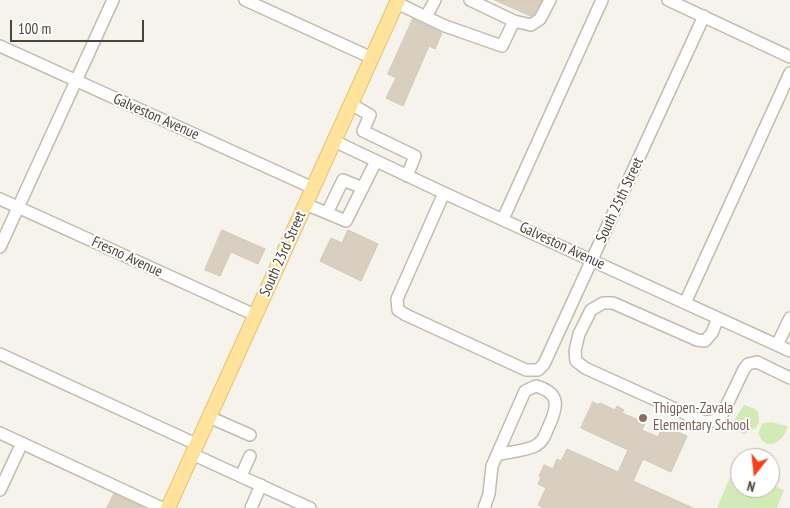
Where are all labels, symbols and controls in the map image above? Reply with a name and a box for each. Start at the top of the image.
scale bar [12,10,146,42]
text: 100 m [18,19,51,38]
street label: Galveston Avenue [110,90,202,144]
street label: South 25th Street [592,155,648,245]
street label: South 23rd Street [256,208,310,300]
street label: Galveston Avenue [516,218,608,274]
street label: Fresno Avenue [89,233,165,281]
place label: Thigpen-Zavala Elementary School [653,400,750,435]
marker: Thigpen-Zavala Elementary School [637,412,649,424]
north arrow [730,448,780,498]
text: N [745,477,757,496]

